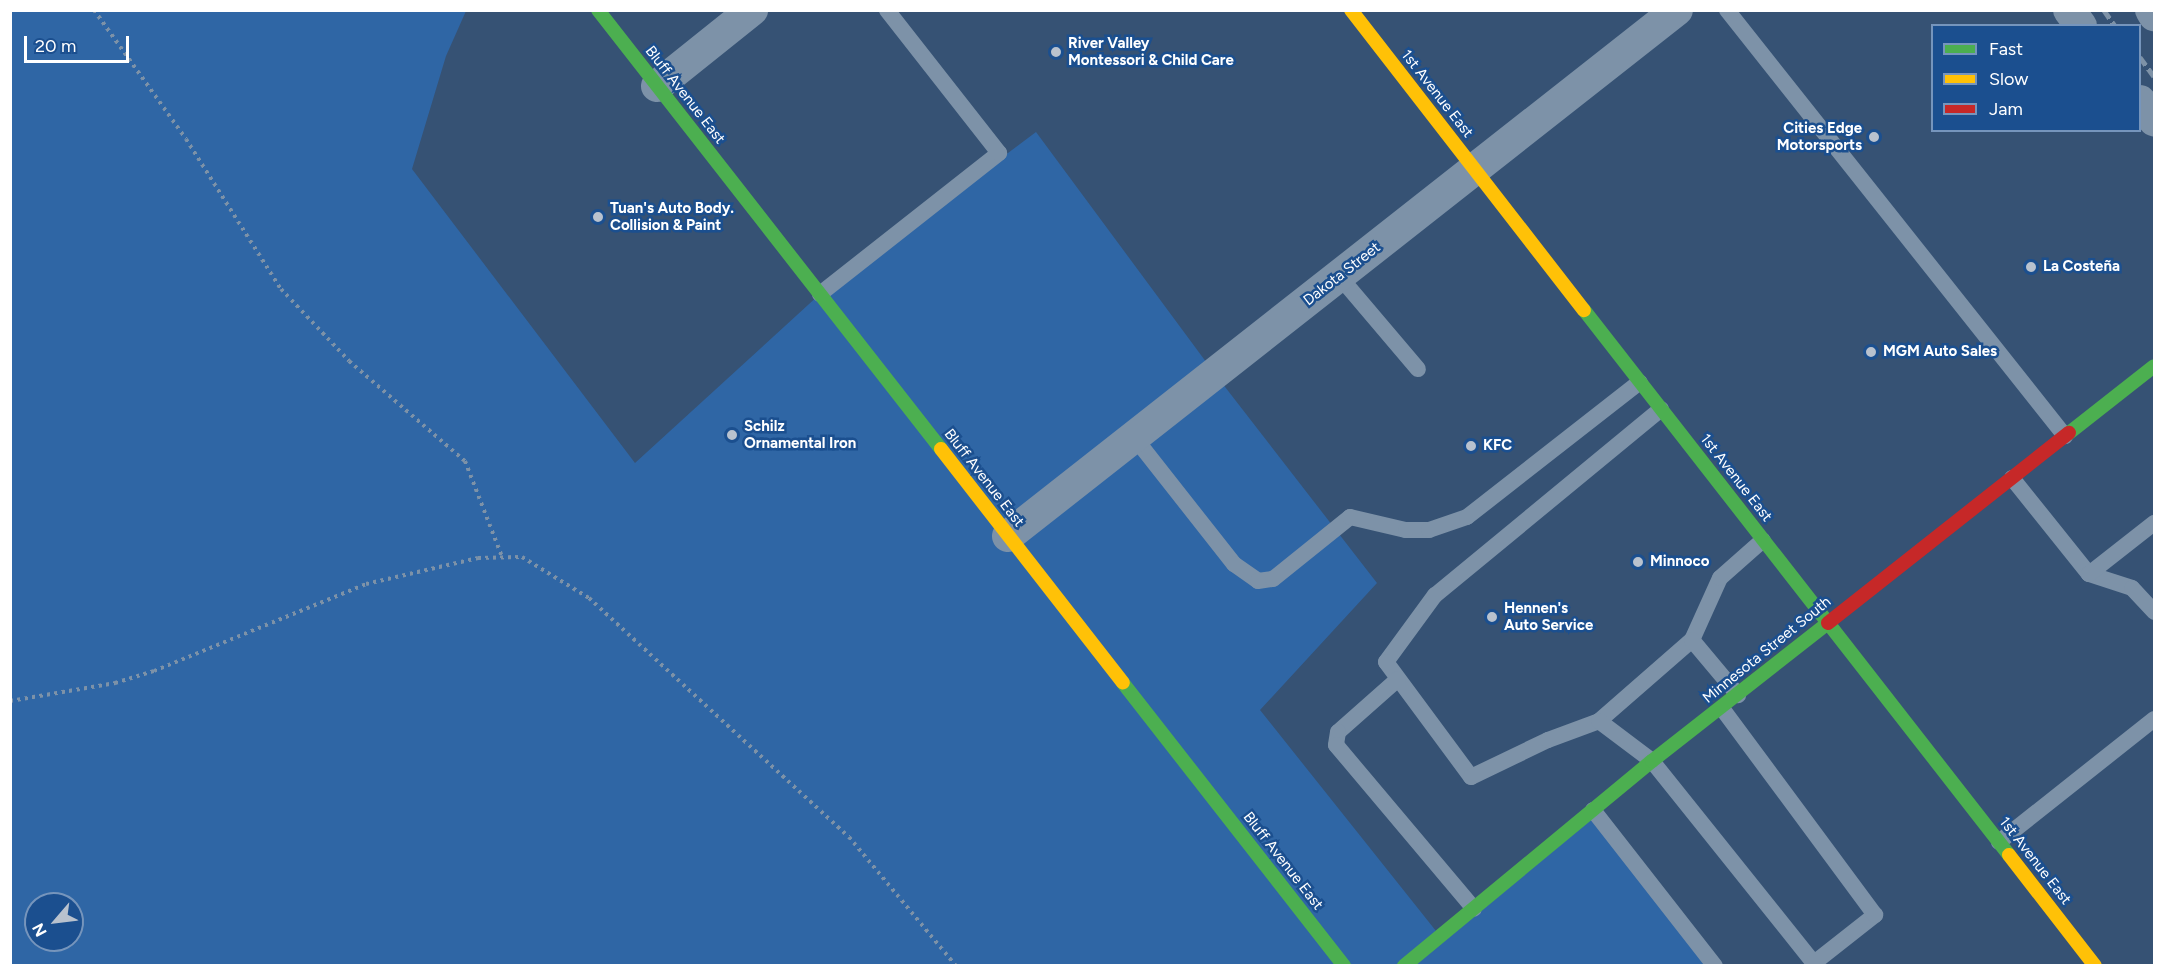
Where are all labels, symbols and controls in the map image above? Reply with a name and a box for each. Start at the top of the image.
scale bar [27,24,132,62]
legend [1931,24,2141,132]
place label: River Valley Montessori & Child Care [1068,34,1234,69]
text: 20 m [35,35,76,57]
text: Fast [1989,38,2023,60]
street label: Bluff Avenue East [641,42,729,148]
marker: River Valley Montessori & Child Care [1049,45,1063,59]
street label: 1st Avenue East [1397,47,1477,141]
text: Slow [1989,68,2028,90]
text: Jam [1989,98,2023,120]
place label: Cities Edge Motorsports [1777,119,1862,154]
marker: Cities Edge Motorsports [1867,130,1881,144]
place label: Tuan's Auto Body. Collision & Paint [610,199,734,234]
marker: Tuan's Auto Body. Collision & Paint [591,210,605,224]
street label: Dakota Street [1300,238,1384,310]
place label: La Costeña [2043,258,2120,276]
marker: La Costeña [2024,260,2038,274]
place label: MGM Auto Sales [1883,343,1997,361]
marker: MGM Auto Sales [1864,345,1878,359]
place label: Schilz Ornamental Iron [744,417,856,452]
street label: Bluff Avenue East [940,425,1028,531]
marker: Schilz Ornamental Iron [725,428,739,442]
street label: 1st Avenue East [1696,431,1776,525]
place label: KFC [1483,437,1512,455]
marker: KFC [1464,439,1478,453]
place label: Minnoco [1650,553,1709,571]
marker: Minnoco [1631,555,1645,569]
street label: Minnesota Street South [1699,593,1835,707]
place label: Hennen's Auto Service [1504,599,1593,634]
marker: Hennen's Auto Service [1485,610,1499,624]
street label: Bluff Avenue East [1239,808,1327,914]
street label: 1st Avenue East [1995,814,2075,908]
north arrow [24,892,84,952]
text: N [28,920,51,940]

